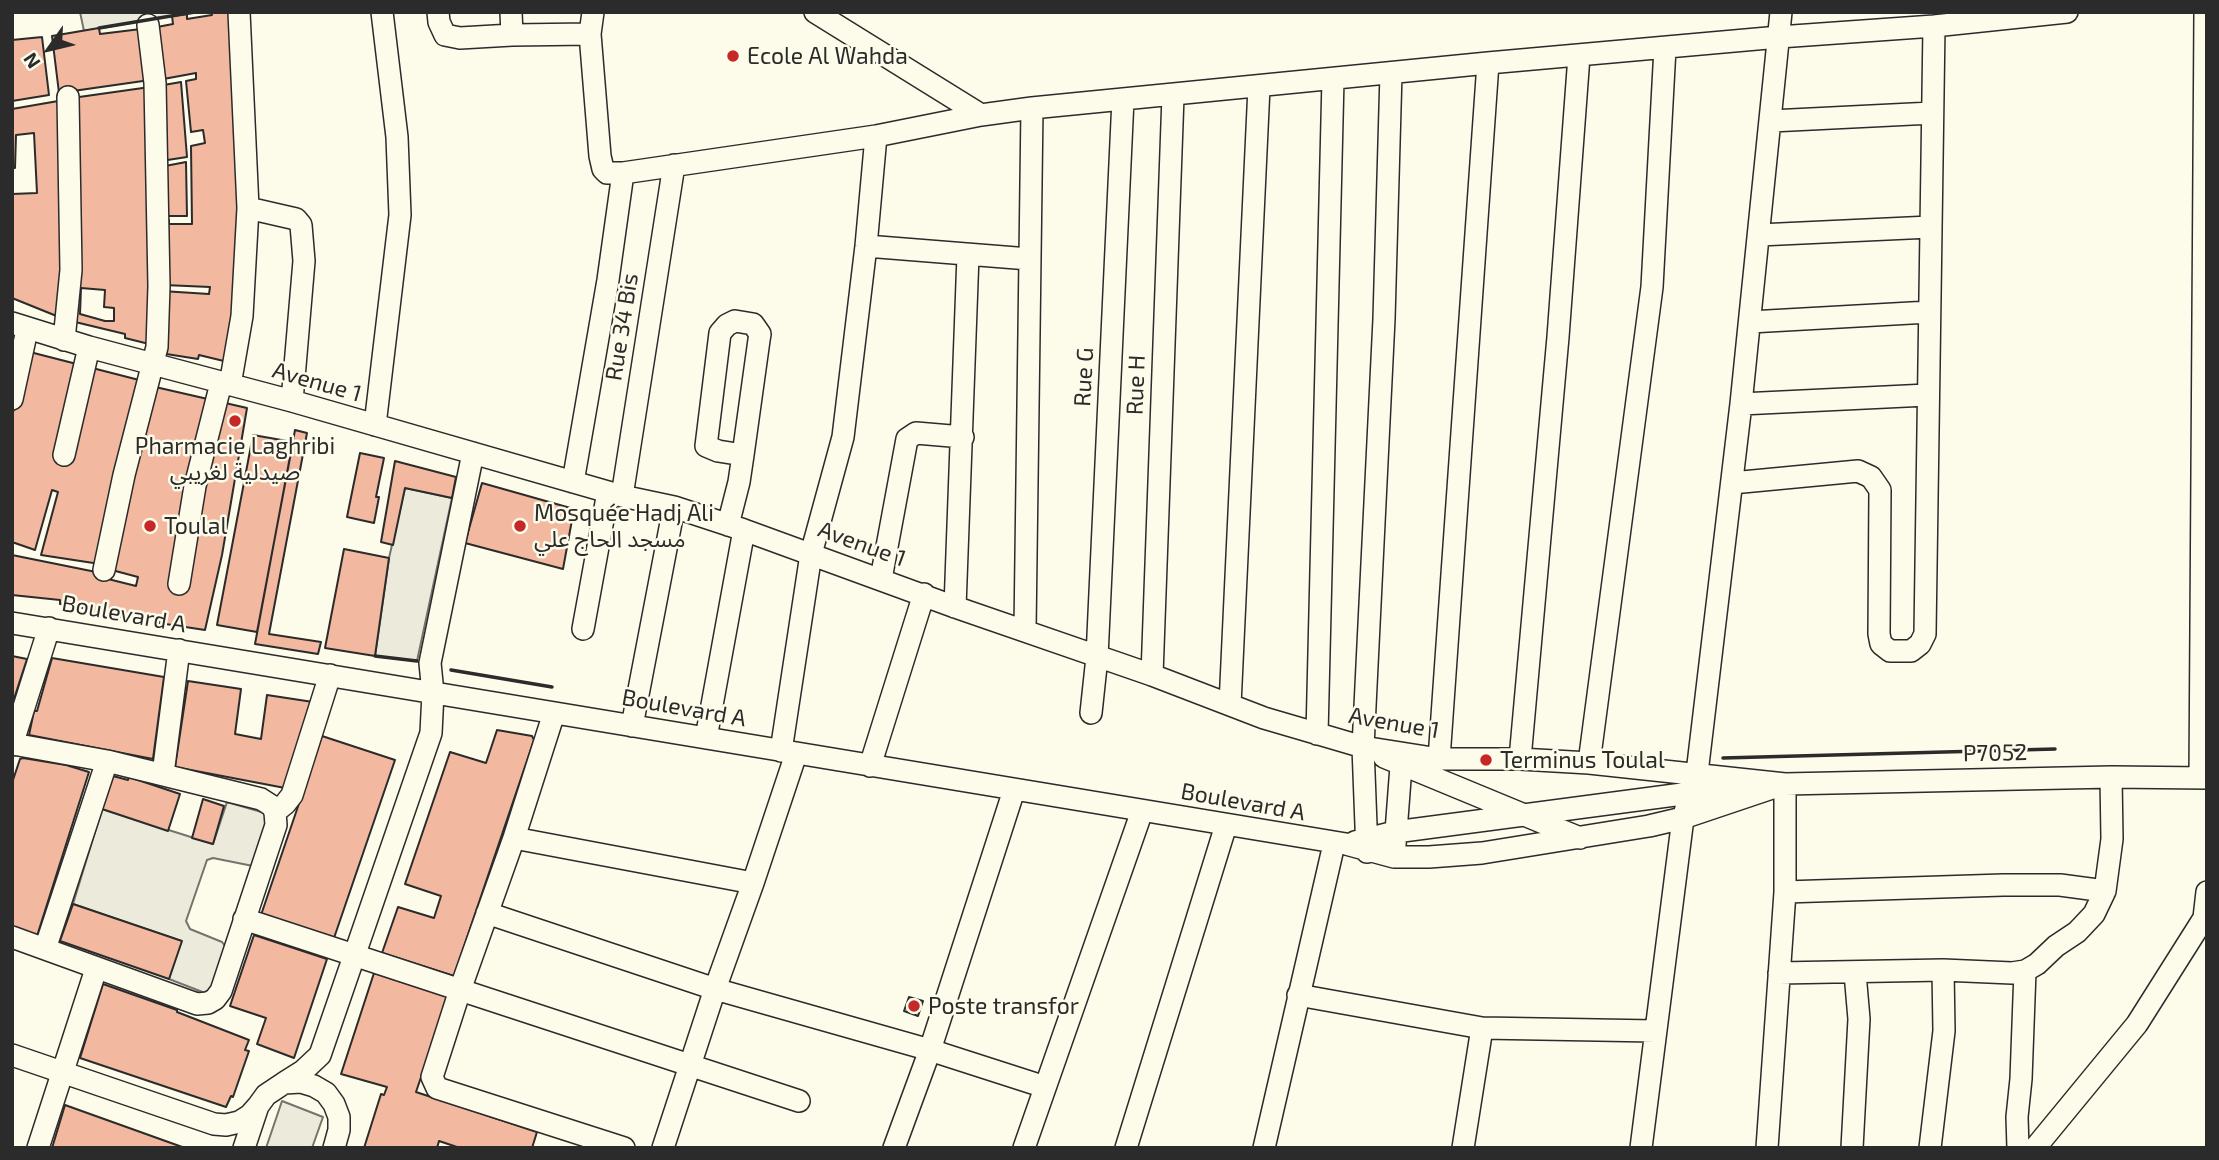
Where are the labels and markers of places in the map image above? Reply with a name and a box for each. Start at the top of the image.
place label: Ecole Al Wahda [747,42,908,70]
marker: Ecole Al Wahda [725,48,741,64]
marker: Pharmacie Laghribi صيدلية لغريبي [227,413,243,429]
place label: Pharmacie Laghribi صيدلية لغريبي [135,432,335,486]
place label: Mosquée Hadj Ali مسجد الحاج علي [534,499,714,553]
place label: Toulal [164,512,227,540]
marker: Toulal [142,518,158,534]
marker: Mosquée Hadj Ali مسجد الحاج علي [512,518,528,534]
place label: Terminus Toulal [1500,746,1665,774]
marker: Terminus Toulal [1478,752,1494,768]
place label: Poste transfor [928,992,1079,1020]
marker: Poste transfor [906,998,922,1014]

